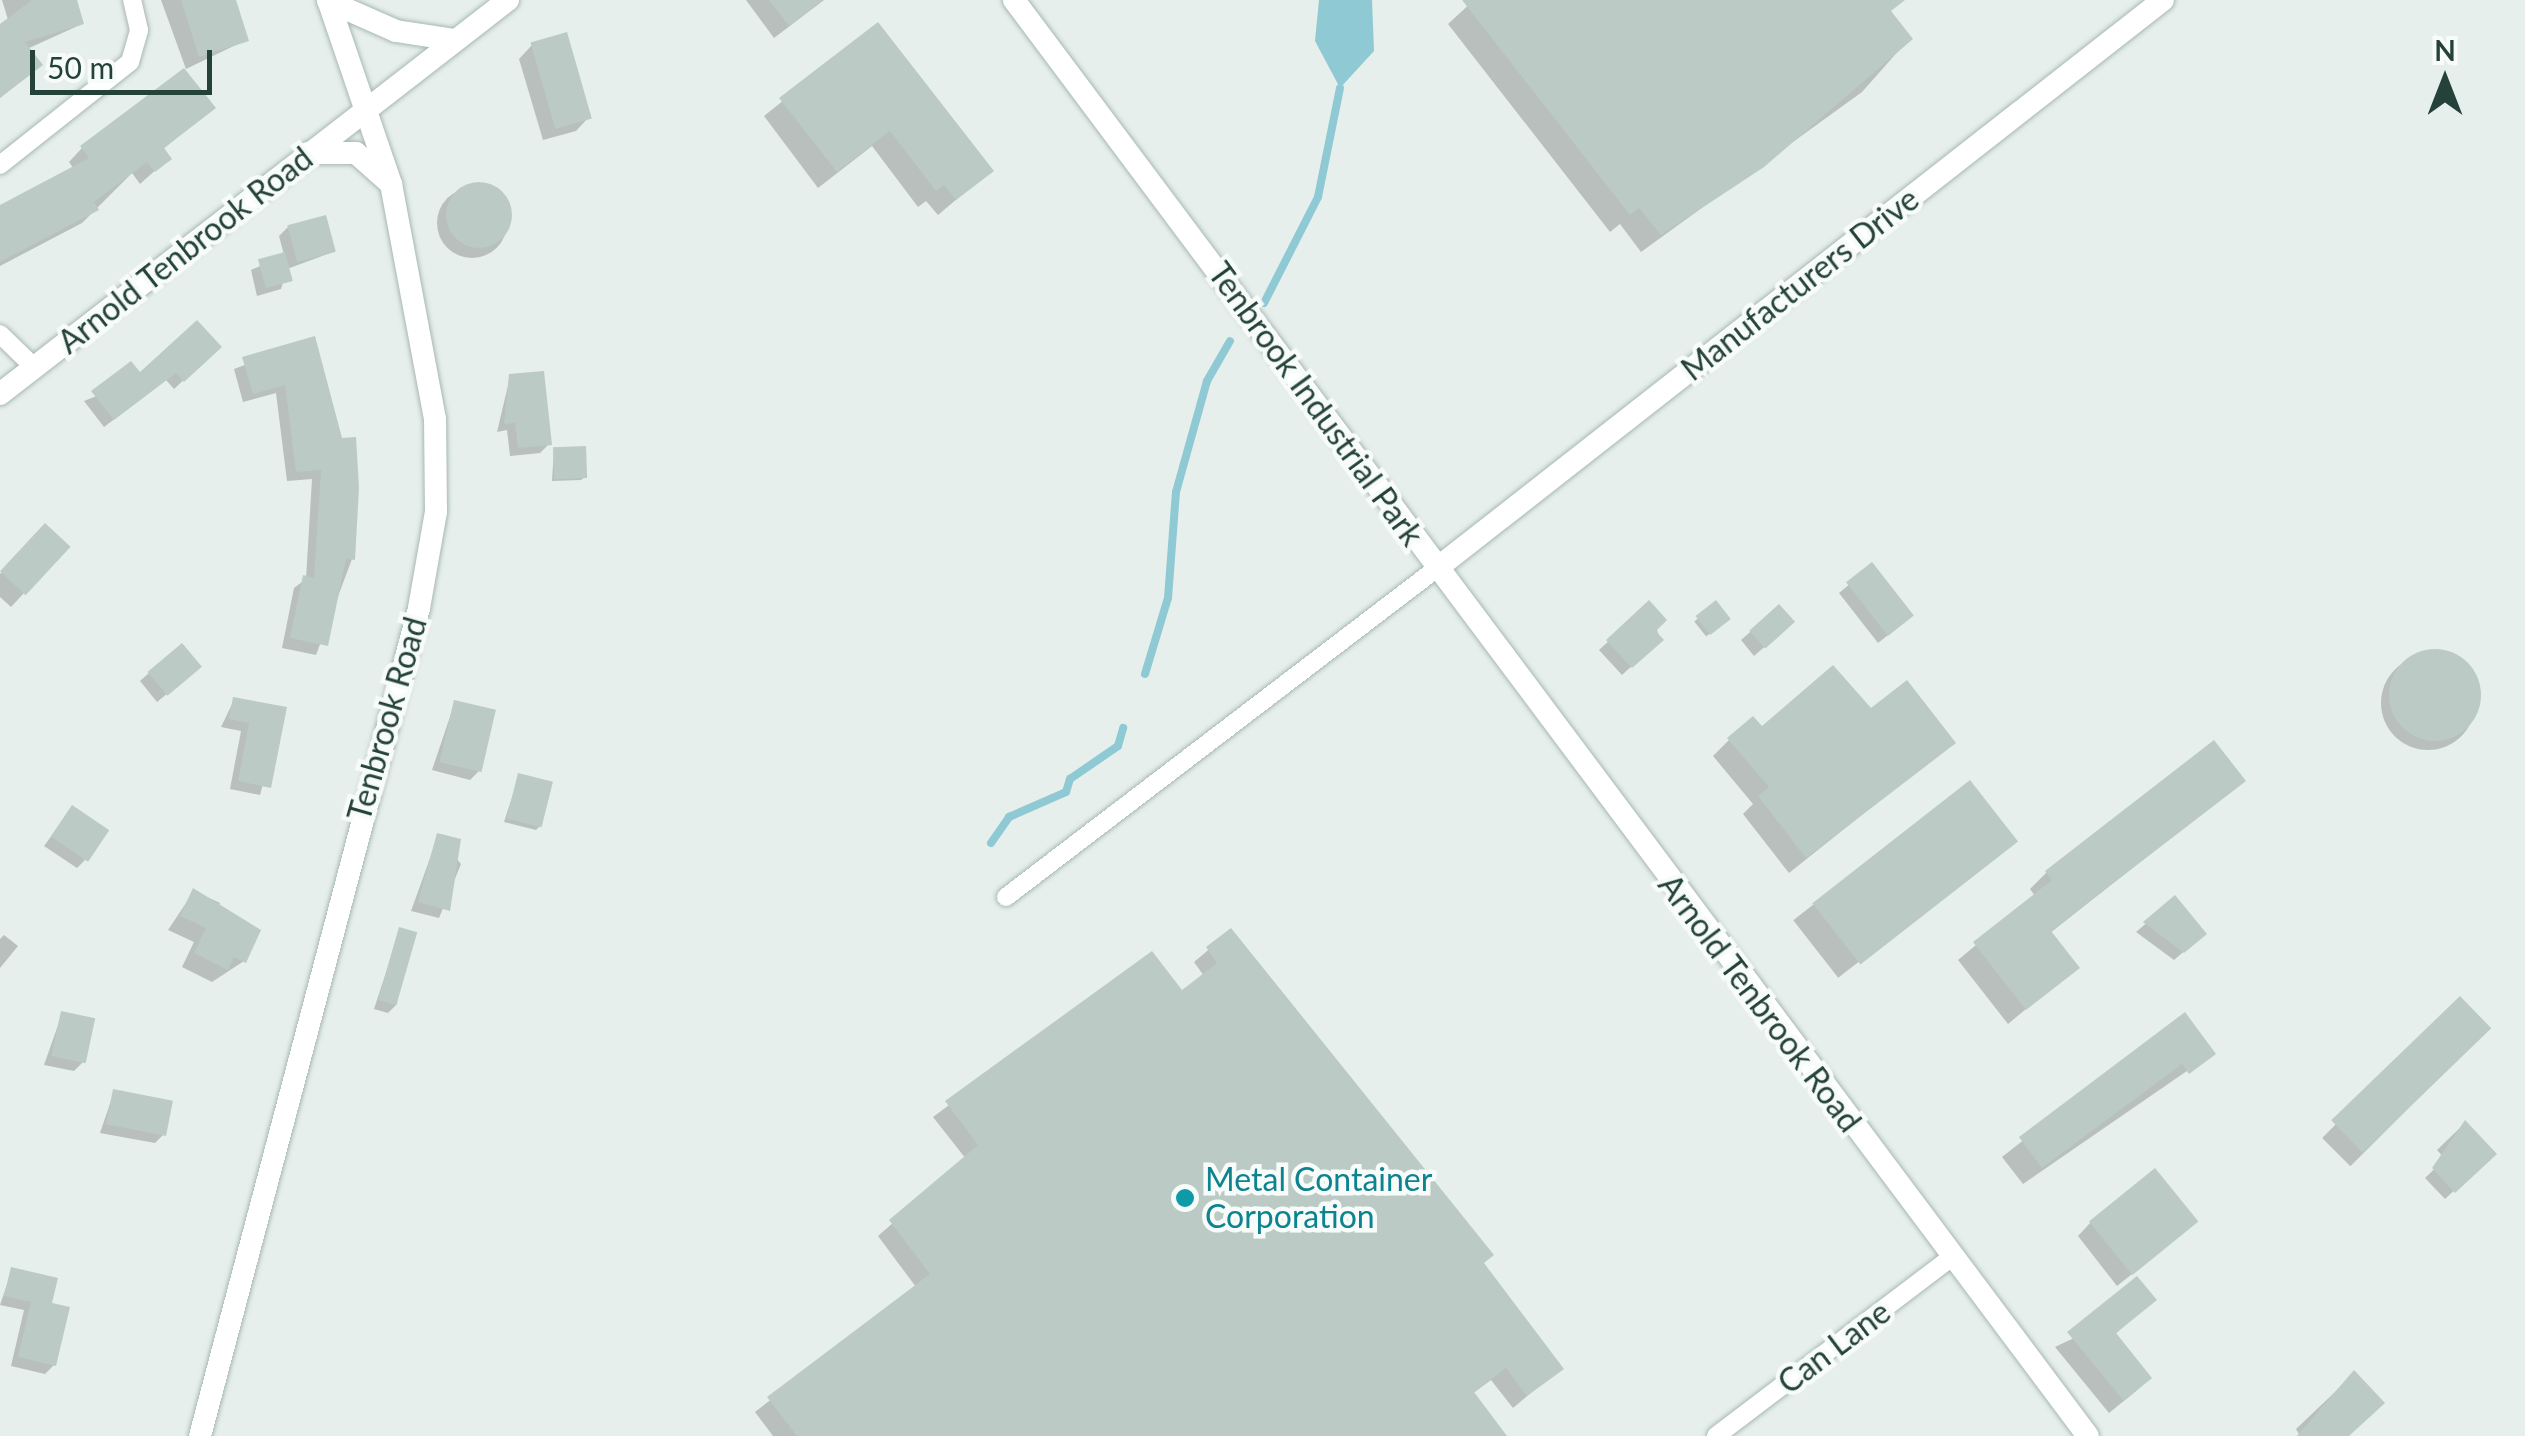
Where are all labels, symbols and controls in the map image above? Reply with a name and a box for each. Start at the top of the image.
scale bar [35,30,218,92]
north arrow [2395,30,2495,130]
text: N [2434,33,2456,67]
text: 50 m [47,49,114,85]
street label: Arnold Tenbrook Road [50,138,320,362]
street label: Manufacturers Drive [1674,180,1926,388]
street label: Tenbrook Industrial Park [1200,255,1432,553]
street label: Tenbrook Road [340,613,434,825]
street label: Arnold Tenbrook Road [1650,866,1870,1140]
place label: Metal Container Corporation [1205,1161,1432,1236]
marker: Metal Container Corporation [1174,1187,1196,1209]
street label: Can Lane [1770,1292,1898,1402]

